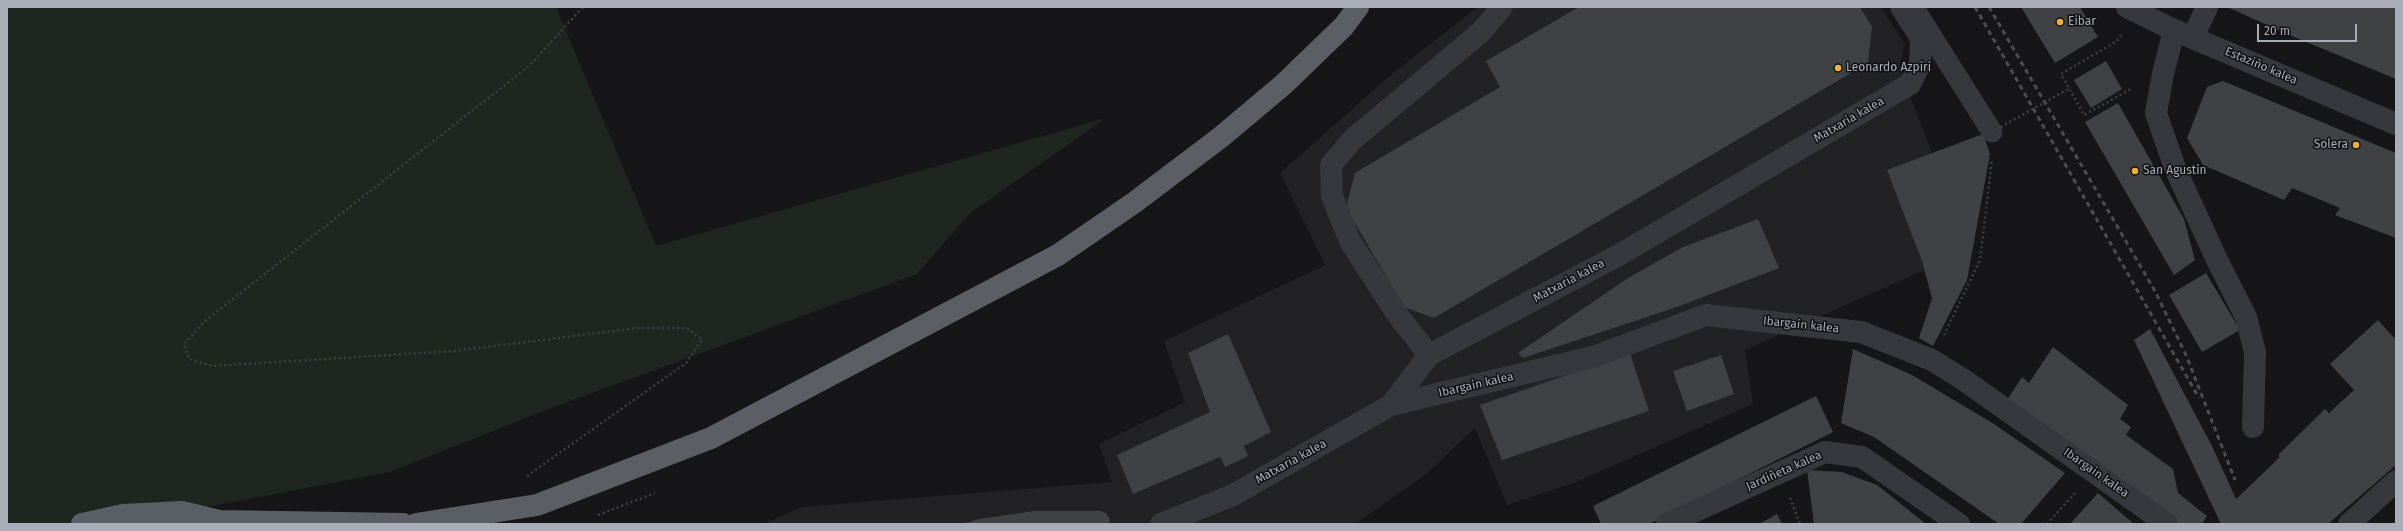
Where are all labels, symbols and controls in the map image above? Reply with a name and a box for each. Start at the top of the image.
place label: Eibar [2068,15,2096,29]
scale bar [2259,16,2359,42]
marker: Eibar [2055,17,2065,27]
text: 20 m [2264,24,2290,38]
street label: Estaziño kalea [2223,44,2299,88]
place label: Leonardo Azpiri [1846,61,1931,75]
marker: Leonardo Azpiri [1833,63,1843,73]
street label: Matxaria kalea [1811,94,1887,146]
place label: Solera [2314,138,2348,152]
marker: Solera [2351,140,2361,150]
place label: San Agustin [2143,164,2207,178]
marker: San Agustin [2130,166,2140,176]
street label: Matxaria kalea [1531,256,1607,306]
street label: Ibargain kalea [1762,314,1840,336]
street label: Ibargain kalea [1437,369,1515,401]
street label: Matxaria kalea [1253,437,1329,487]
street label: Ibargain kalea [2061,445,2131,501]
street label: Jardiñeta kalea [1744,448,1824,494]

